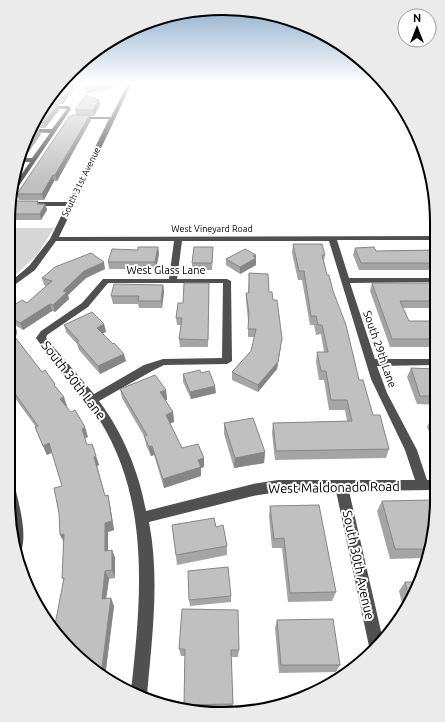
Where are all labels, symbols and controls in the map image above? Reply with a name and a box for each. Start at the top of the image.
north arrow [397,8,437,48]
text: N [413,12,421,24]
street label: South 31st Avenue [60,146,102,218]
street label: West Vineyard Road [171,224,253,234]
street label: West Glass Lane [126,264,206,276]
street label: South 29th Lane [361,309,399,389]
street label: South 30th Lane [39,338,109,422]
street label: West Maldonado Road [268,479,400,495]
street label: South 30th Avenue [341,509,377,621]

